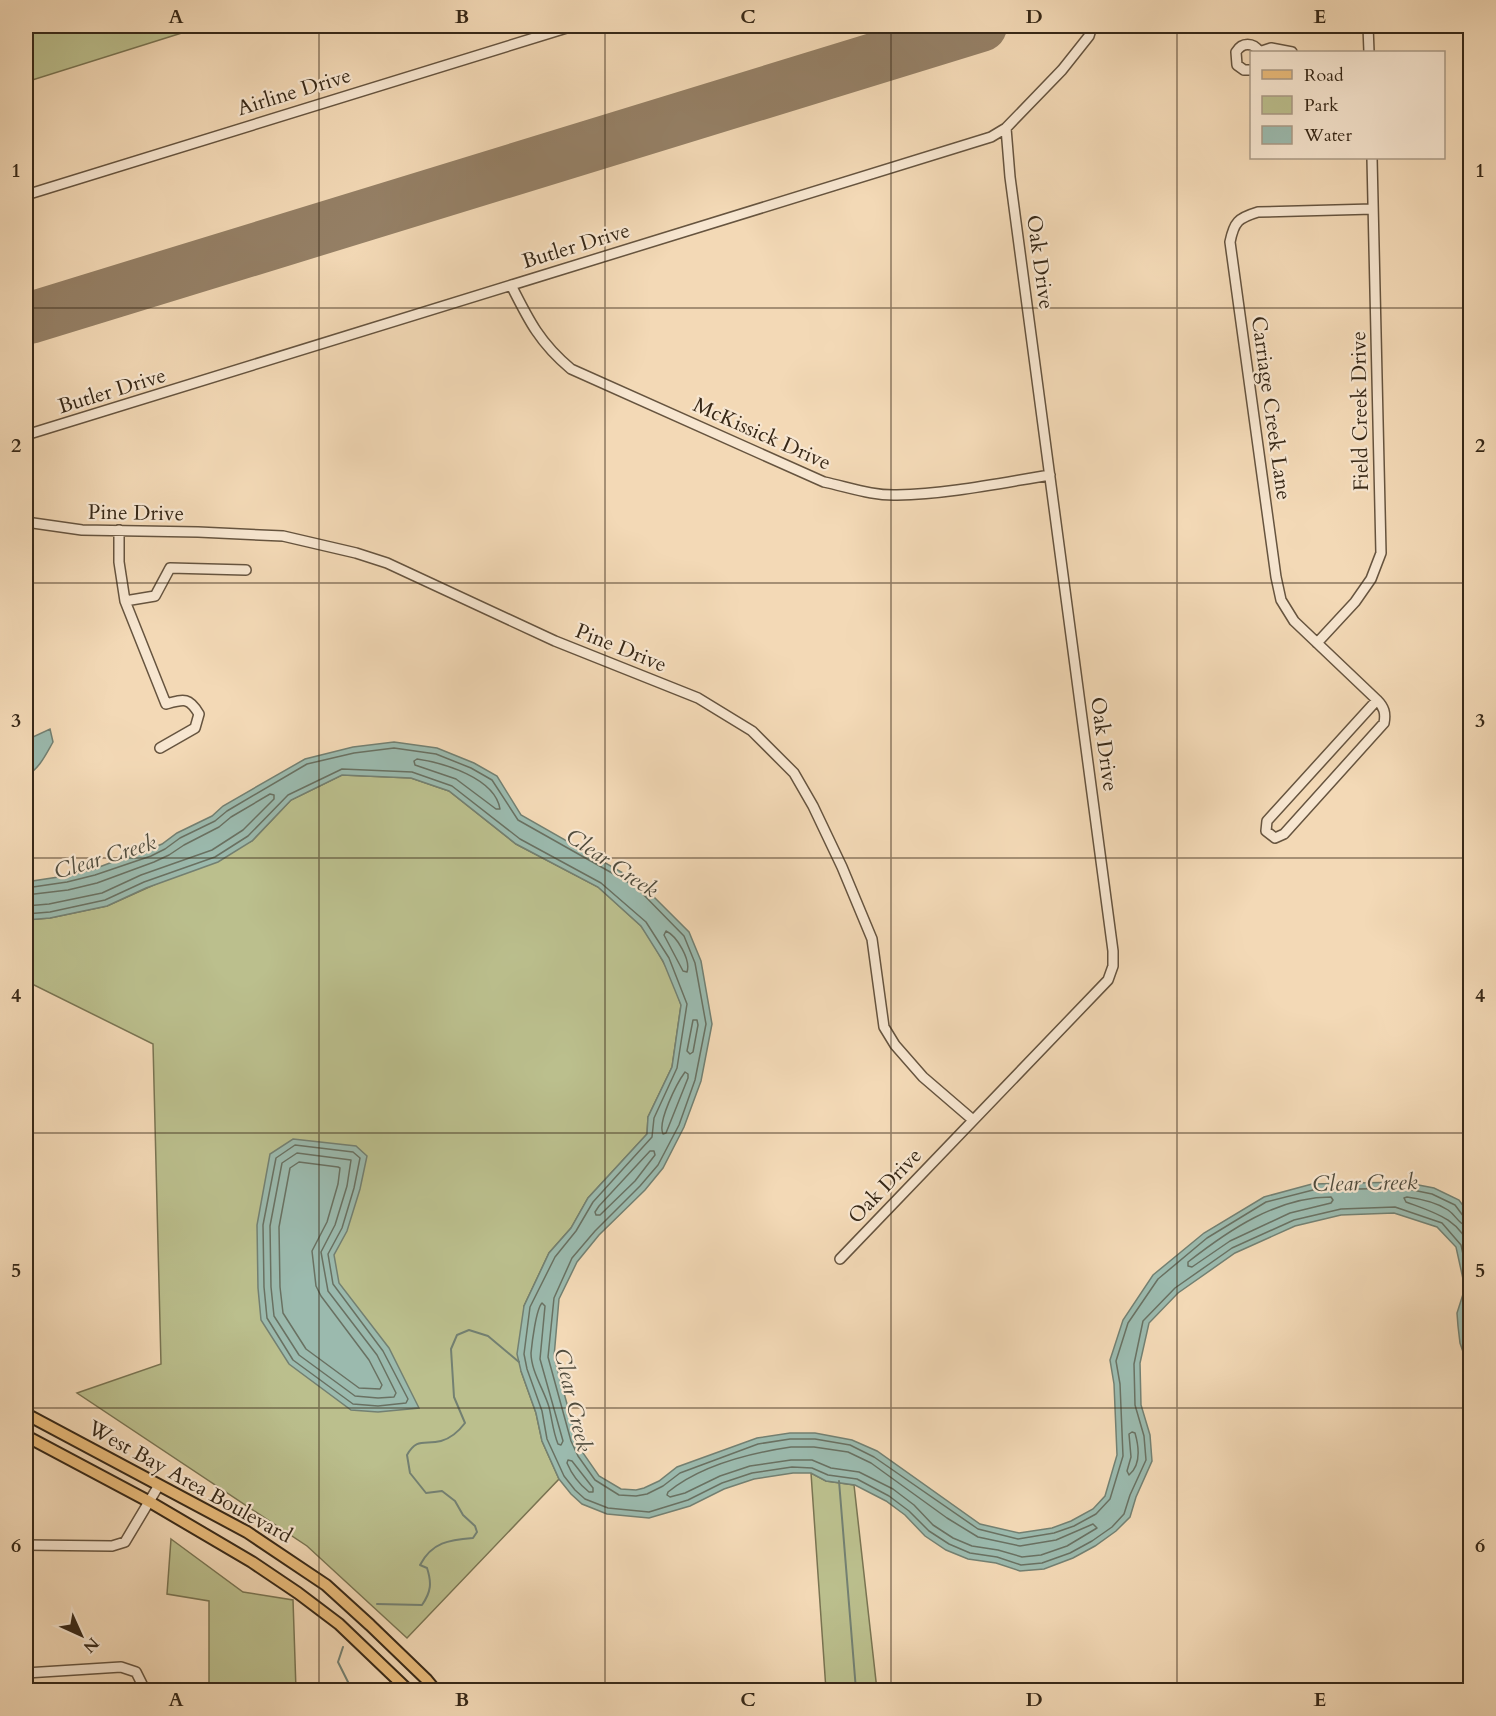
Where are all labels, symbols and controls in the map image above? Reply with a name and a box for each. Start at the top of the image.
text: A [168,3,184,30]
text: B [455,3,469,30]
text: C [740,3,756,30]
text: D [1025,3,1043,30]
text: E [1314,3,1326,30]
legend [1250,51,1445,159]
street label: Airline Drive [234,61,354,123]
text: Road [1304,63,1344,88]
text: Park [1304,93,1339,118]
text: Water [1303,123,1353,148]
text: 1 [11,157,21,184]
text: 1 [1475,157,1485,184]
street label: Oak Drive [1019,213,1061,311]
street label: Butler Drive [518,216,634,276]
street label: Carriage Creek Lane [1244,314,1298,502]
street label: Field Creek Drive [1344,331,1376,491]
street label: Butler Drive [54,361,170,421]
street label: McKissick Drive [688,391,836,477]
text: 2 [11,432,21,459]
text: 2 [1475,432,1485,459]
street label: Pine Drive [88,498,184,528]
street label: Pine Drive [571,617,671,679]
street label: Oak Drive [1083,695,1125,793]
text: 3 [11,707,21,734]
text: 3 [1475,707,1485,734]
water label: Clear Creek [560,821,664,905]
water label: Clear Creek [50,827,160,887]
text: 4 [11,982,21,1009]
text: 4 [1475,982,1485,1009]
street label: Oak Drive [842,1142,928,1230]
water label: Clear Creek [1312,1167,1418,1199]
text: 5 [11,1257,21,1284]
text: 5 [1475,1257,1485,1284]
water label: Clear Creek [547,1345,599,1455]
street label: West Bay Area Boulevard [82,1413,297,1550]
text: 6 [11,1532,21,1559]
text: 6 [1475,1532,1485,1559]
north arrow [51,1605,111,1665]
text: N [78,1632,104,1658]
text: A [168,1686,184,1713]
text: B [455,1686,469,1713]
text: C [740,1686,756,1713]
text: D [1025,1686,1043,1713]
text: E [1314,1686,1326,1713]

